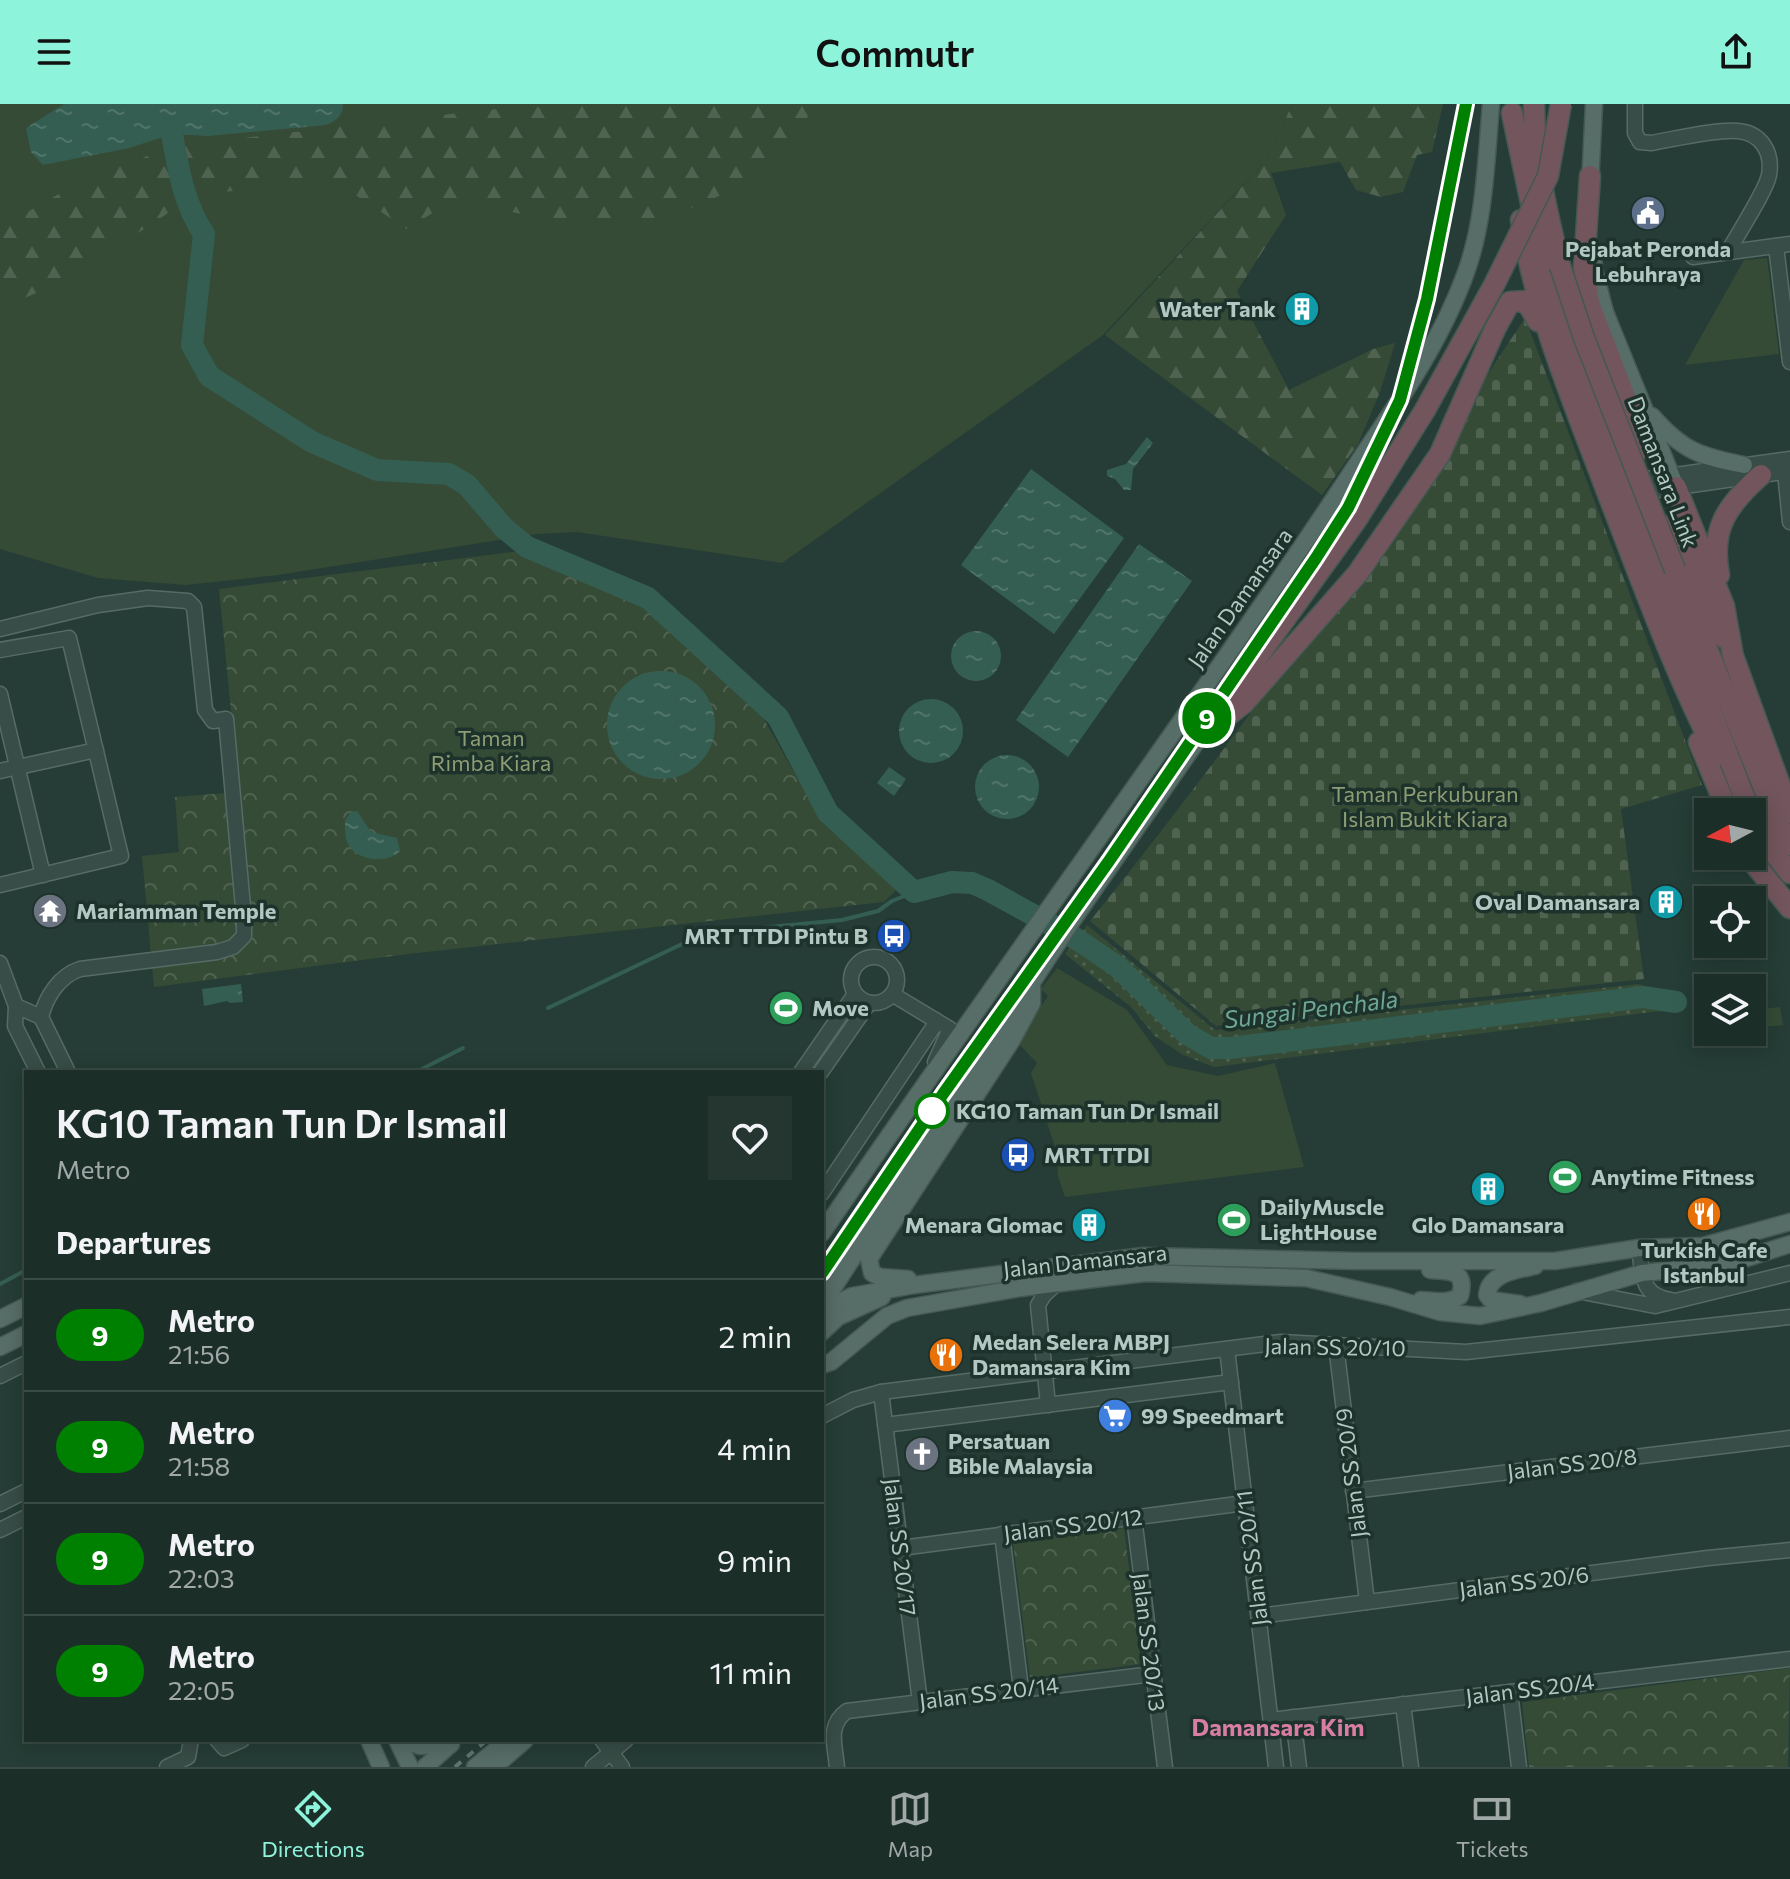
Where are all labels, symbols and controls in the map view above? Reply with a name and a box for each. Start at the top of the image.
icon: menu [32,30,76,74]
text: Commutr [815,30,975,74]
icon: share [1714,30,1758,74]
public building icon: Pejabat Peronda Lebuhraya [1629,194,1667,232]
place label: Pejabat Peronda Lebuhraya [1565,235,1731,287]
building icon: Water Tank [1283,290,1321,328]
place label: Water Tank [1159,295,1276,322]
street label: Damansara Link [1622,392,1705,551]
street label: Jalan Damansara [1181,523,1298,673]
line badge: 9 [1181,692,1233,744]
text: 9 [1198,701,1216,735]
park label: Taman Rimba Kiara [431,724,551,776]
park label: Taman Perkuburan Islam Bukit Kiara [1331,780,1519,832]
north arrow [1694,798,1766,870]
map controls [1694,798,1766,1046]
building icon: Oval Damansara [1647,883,1685,921]
button: locate [1694,886,1766,958]
place label: Oval Damansara [1475,888,1640,915]
temple icon: Mariamman Temple [31,892,69,930]
place label: Mariamman Temple [76,897,276,924]
bus stop icon: MRT TTDI Pintu B [875,917,913,955]
place label: MRT TTDI Pintu B [684,922,868,949]
button: layers [1694,974,1766,1046]
water label: Sungai Penchala [1222,983,1400,1034]
sports icon: Move [767,989,805,1027]
place label: Move [812,994,869,1021]
marker: KG10 Taman Tun Dr Ismail [915,1094,949,1128]
button: heart [708,1096,792,1180]
place label: KG10 Taman Tun Dr Ismail [956,1097,1219,1124]
text: KG10 Taman Tun Dr Ismail [56,1099,508,1146]
bus stop icon: MRT TTDI [999,1136,1037,1174]
place label: MRT TTDI [1044,1141,1150,1168]
text: Metro [56,1153,130,1184]
sports icon: Anytime Fitness [1546,1158,1584,1196]
place label: Anytime Fitness [1591,1163,1755,1190]
building icon: Glo Damansara [1469,1170,1507,1208]
place label: DailyMuscle LightHouse [1260,1193,1384,1245]
restaurant icon: Turkish Cafe Istanbul [1685,1195,1723,1233]
sports icon: DailyMuscle LightHouse [1215,1201,1253,1239]
building icon: Menara Glomac [1070,1206,1108,1244]
place label: Menara Glomac [905,1211,1063,1238]
place label: Glo Damansara [1412,1211,1564,1238]
text: Departures [56,1223,211,1260]
place label: Turkish Cafe Istanbul [1640,1236,1768,1288]
street label: Jalan Damansara [1002,1238,1168,1283]
text: Metro [168,1301,255,1338]
text: 2 min [719,1317,792,1354]
text: 9 [91,1318,109,1352]
place label: Medan Selera MBPJ Damansara Kim [972,1328,1170,1380]
street label: Jalan SS 20/10 [1264,1332,1406,1361]
restaurant icon: Medan Selera MBPJ Damansara Kim [927,1336,965,1374]
text: 21:56 [168,1338,230,1369]
supermarket icon: 99 Speedmart [1096,1397,1134,1435]
place label: 99 Speedmart [1141,1402,1284,1429]
street label: Jalan SS 20/9 [1329,1407,1372,1539]
text: Metro [168,1413,255,1450]
place label: Persatuan Bible Malaysia [948,1427,1093,1479]
text: 4 min [717,1429,792,1466]
text: 9 [91,1430,109,1464]
church icon: Persatuan Bible Malaysia [903,1435,941,1473]
street label: Jalan SS 20/8 [1506,1442,1638,1485]
text: 21:58 [168,1450,230,1481]
street label: Jalan SS 20/17 [879,1476,922,1617]
street label: Jalan SS 20/11 [1230,1489,1273,1627]
street label: Jalan SS 20/12 [1002,1503,1144,1546]
text: Metro [168,1525,255,1562]
text: 9 min [717,1541,792,1578]
text: 9 [91,1542,109,1576]
street label: Jalan SS 20/6 [1458,1560,1590,1603]
text: 22:03 [168,1562,235,1593]
street label: Jalan SS 20/13 [1128,1571,1171,1713]
text: Metro [168,1637,255,1674]
text: 11 min [710,1653,792,1690]
text: 9 [91,1654,109,1688]
street label: Jalan SS 20/4 [1464,1667,1596,1710]
street label: Jalan SS 20/14 [918,1671,1060,1714]
text: 22:05 [168,1674,235,1705]
district label: Damansara Kim [1192,1712,1364,1741]
tab: Directions [261,1787,365,1862]
tab: Map [888,1787,933,1862]
tab: Tickets [1456,1787,1528,1862]

